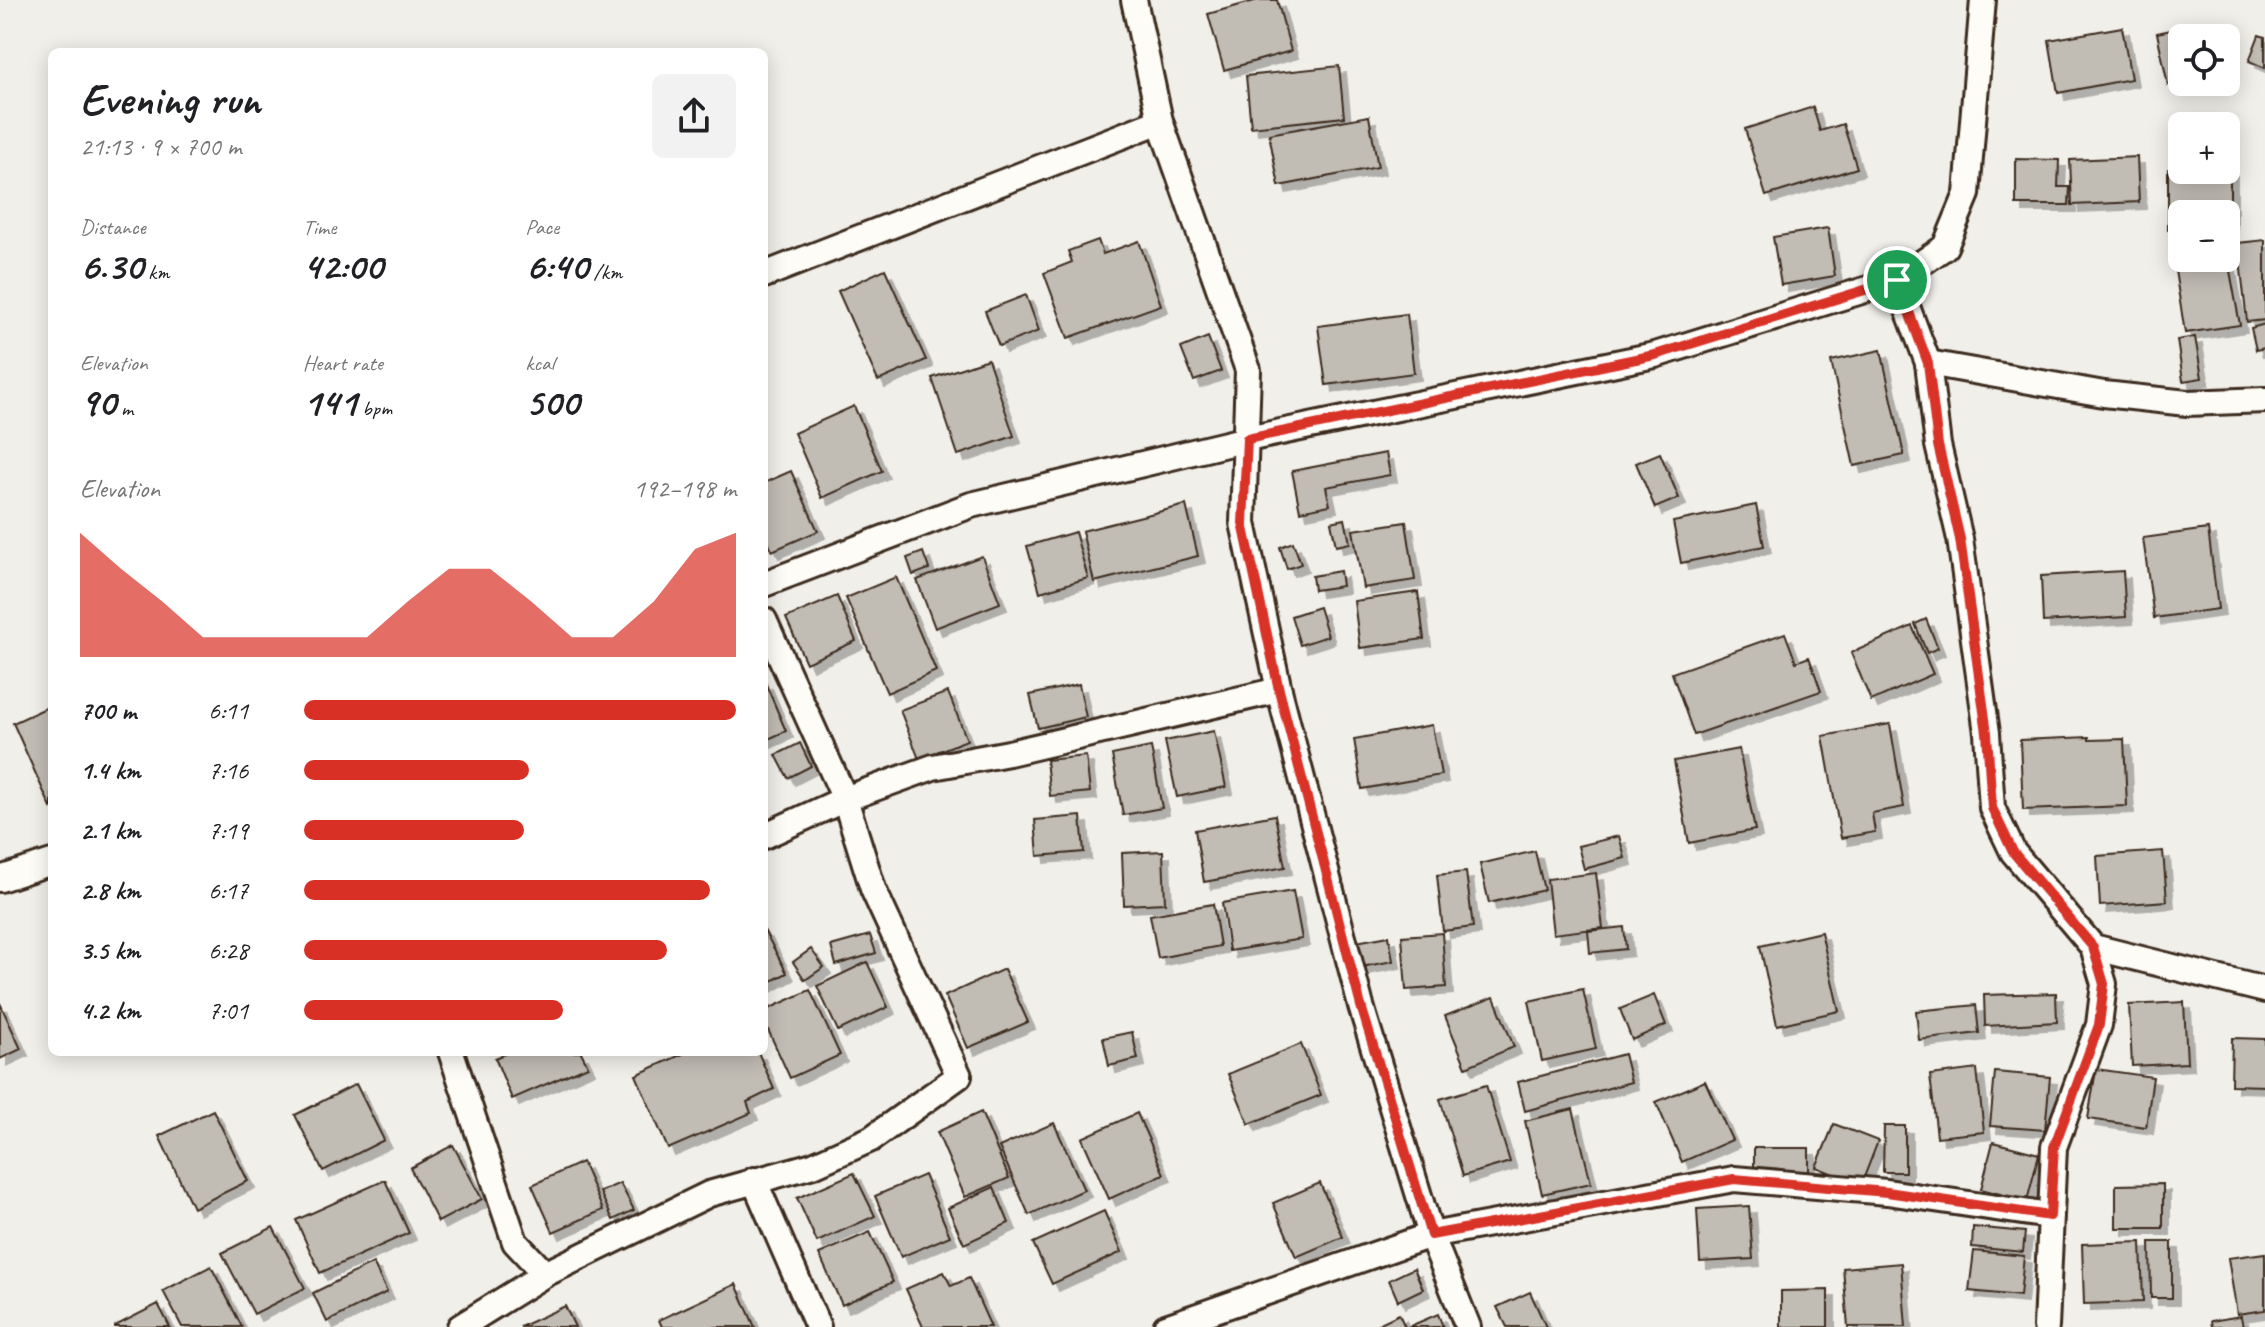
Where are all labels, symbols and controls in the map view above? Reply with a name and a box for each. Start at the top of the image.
map controls [2168,24,2240,272]
button: locate [2168,24,2240,96]
text: Evening run [80,72,260,127]
button: share [652,74,736,158]
button: + [2168,112,2240,184]
text: 21:13 · 9 × 700 m [80,130,241,163]
button: − [2168,200,2240,272]
text: Distance [80,213,146,241]
text: Time [303,213,336,241]
text: Pace [525,213,559,241]
text: 6.30 [80,241,143,291]
text: 42:00 [303,241,383,291]
text: 6:40 [525,241,588,291]
pin [1863,246,1931,314]
text: km [143,258,170,286]
text: /km [588,258,622,286]
icon: arrive [1875,258,1919,302]
text: Elevation [80,349,148,377]
text: Heart rate [303,349,383,377]
text: kcal [525,349,554,377]
text: 90 [80,377,116,427]
text: 141 [303,377,357,427]
text: 500 [525,377,579,427]
text: m [116,394,133,422]
text: bpm [357,394,392,422]
text: Elevation [80,472,160,505]
text: 192–198 m [633,472,736,505]
text: 700 m [80,694,136,727]
text: 6:11 [208,694,248,727]
text: 1.4 km [80,754,140,787]
text: 7:16 [208,754,248,787]
text: 2.1 km [80,814,140,847]
text: 7:19 [208,814,248,847]
text: 2.8 km [80,874,140,907]
text: 6:17 [208,874,248,907]
text: 3.5 km [80,934,140,967]
text: 6:28 [208,934,248,967]
text: 4.2 km [80,994,140,1027]
text: 7:01 [208,994,248,1027]

